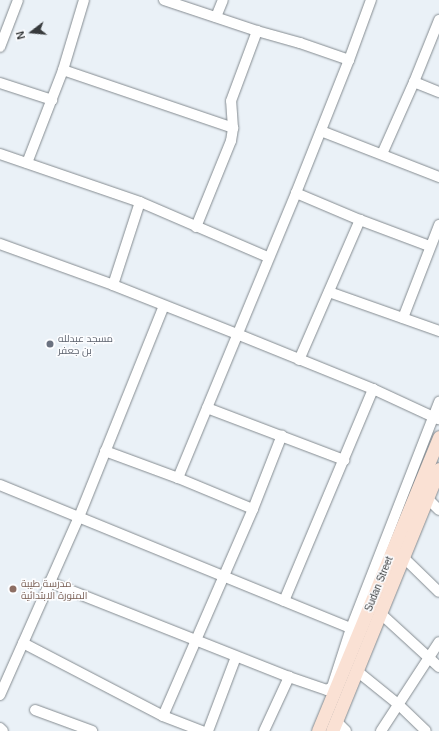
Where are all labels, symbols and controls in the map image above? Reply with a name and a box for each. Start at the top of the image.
north arrow [12,12,52,52]
text: N [14,30,27,41]
place label: مسجد عبدلله بن جعفر [58,332,113,356]
marker: مسجد عبدلله بن جعفر [45,339,55,349]
street label: Sudan Street [363,555,395,613]
place label: مدرسة طيبة المنورة الابتدائية [21,577,87,600]
marker: مدرسة طيبة المنورة الابتدائية [8,584,18,594]

